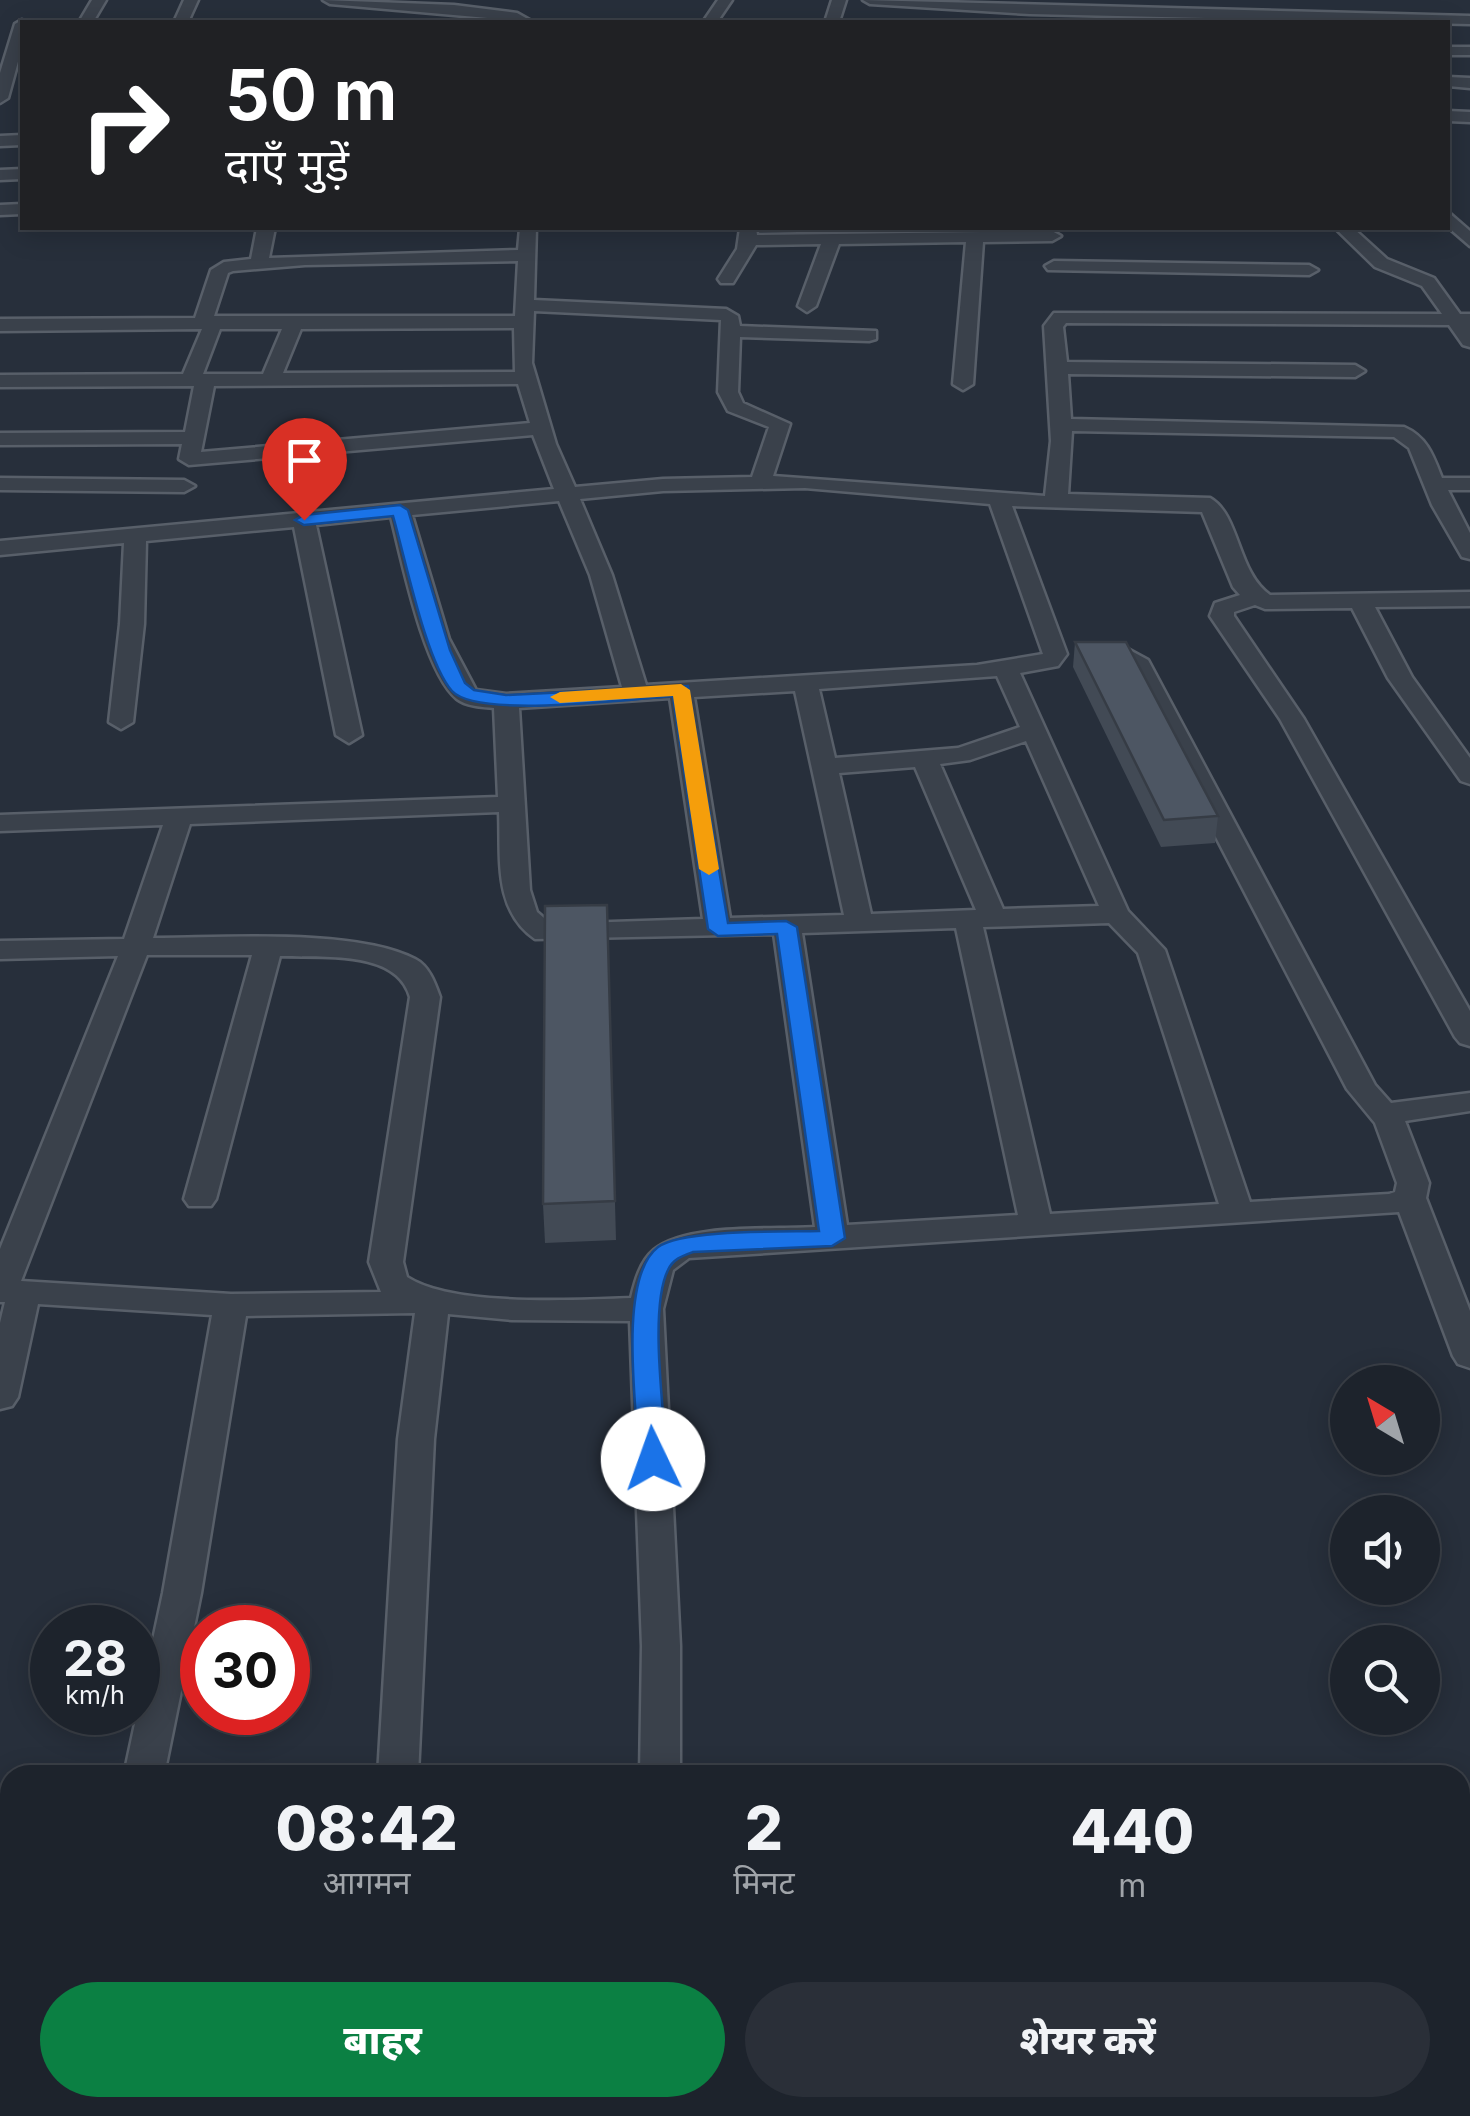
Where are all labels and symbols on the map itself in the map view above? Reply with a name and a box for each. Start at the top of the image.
pin [262,418,347,521]
north arrow [1330,1365,1440,1475]
position arrow [601,1407,705,1511]
speed limit sign: 30 [180,1605,310,1735]

